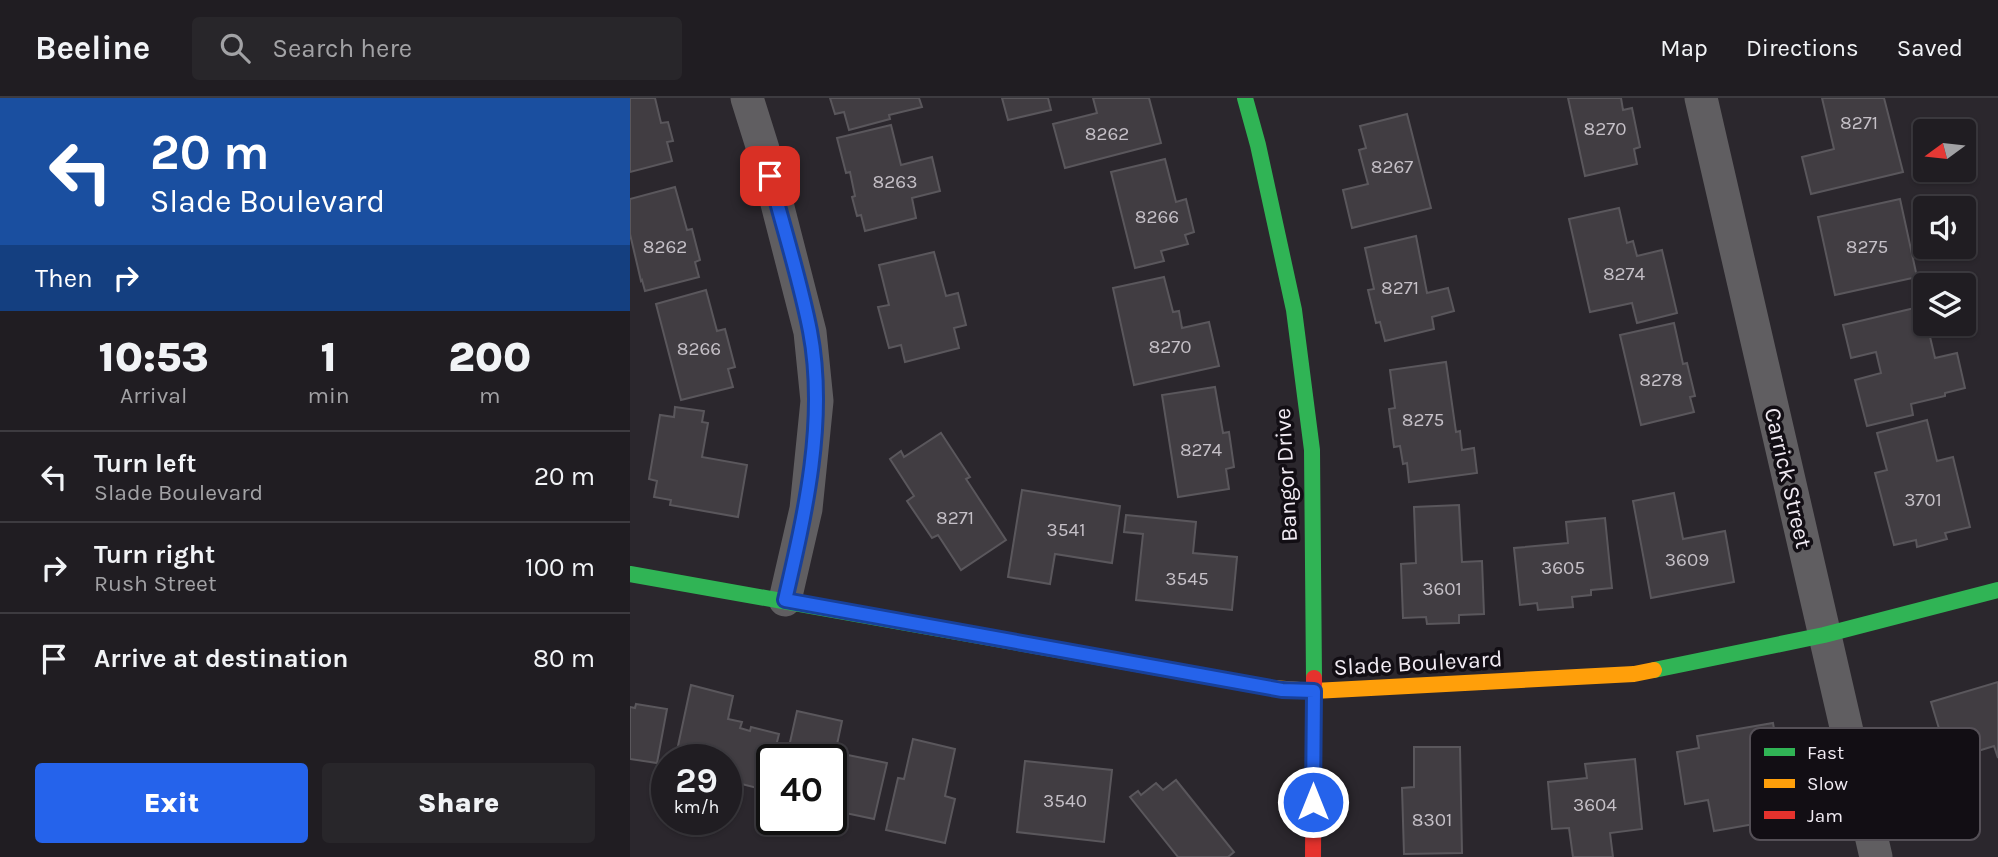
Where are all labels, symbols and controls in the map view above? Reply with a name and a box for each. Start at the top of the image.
search box [192,17,682,80]
text: Beeline [35,29,150,67]
icon: search [216,29,254,67]
text: Search here [272,33,412,64]
text: Map [1660,34,1708,62]
text: Directions [1746,34,1859,62]
text: Saved [1897,34,1963,62]
house number: 8271 [1840,112,1878,134]
house number: 8270 [1584,118,1626,140]
north arrow [1913,119,1976,182]
map controls [1913,119,1976,336]
house number: 8262 [1085,123,1129,145]
text: 20 m [150,124,270,181]
icon: left [35,126,126,217]
pin [740,146,800,206]
house number: 8267 [1371,156,1413,178]
icon: arrive [751,157,789,195]
house number: 8263 [873,171,917,193]
text: Slade Boulevard [150,183,385,220]
button: sound [1913,196,1976,259]
house number: 8266 [1135,206,1179,228]
house number: 8262 [643,236,687,258]
house number: 8275 [1846,236,1888,258]
icon: right [107,259,145,297]
text: Then [35,263,93,294]
house number: 8274 [1603,263,1645,285]
button: layers [1913,273,1976,336]
house number: 8271 [1381,277,1419,299]
text: 10:53 [99,332,209,382]
text: 1 [320,332,337,382]
text: 200 [448,332,531,382]
house number: 8270 [1149,336,1191,358]
house number: 8266 [677,338,721,360]
house number: 8278 [1639,369,1683,391]
text: Arrival [120,382,187,409]
text: min [307,382,350,409]
text: m [479,382,501,409]
street label: Carrick Street [1759,405,1817,551]
street label: Bangor Drive [1269,407,1303,543]
house number: 8275 [1402,409,1444,431]
house number: 8274 [1180,439,1222,461]
text: Turn left [94,448,196,479]
icon: left [35,458,73,496]
text: 20 m [534,461,595,492]
text: Slade Boulevard [94,479,263,506]
house number: 3701 [1904,489,1942,511]
house number: 8271 [936,507,974,529]
house number: 3541 [1047,519,1085,541]
text: Turn right [94,539,215,570]
icon: right [35,549,73,587]
house number: 3609 [1665,549,1709,571]
text: 100 m [525,552,595,583]
house number: 3605 [1541,557,1585,579]
house number: 3545 [1165,568,1209,590]
text: Rush Street [94,570,217,597]
house number: 3601 [1422,578,1462,600]
icon: arrive [35,640,73,678]
text: Arrive at destination [94,643,348,674]
text: 80 m [533,643,595,674]
street label: Slade Boulevard [1333,645,1503,681]
legend [1750,728,1980,840]
text: Fast [1807,742,1844,764]
speed limit sign: 40 [756,744,847,835]
text: 29 [675,760,718,801]
button: Exit [35,763,308,843]
button: Share [322,763,595,843]
position arrow [1276,765,1350,839]
text: Slow [1807,773,1848,795]
house number: 3540 [1043,790,1087,812]
house number: 3604 [1573,794,1617,816]
text: km/h [674,796,719,818]
text: Jam [1807,805,1843,827]
house number: 8301 [1412,809,1452,831]

